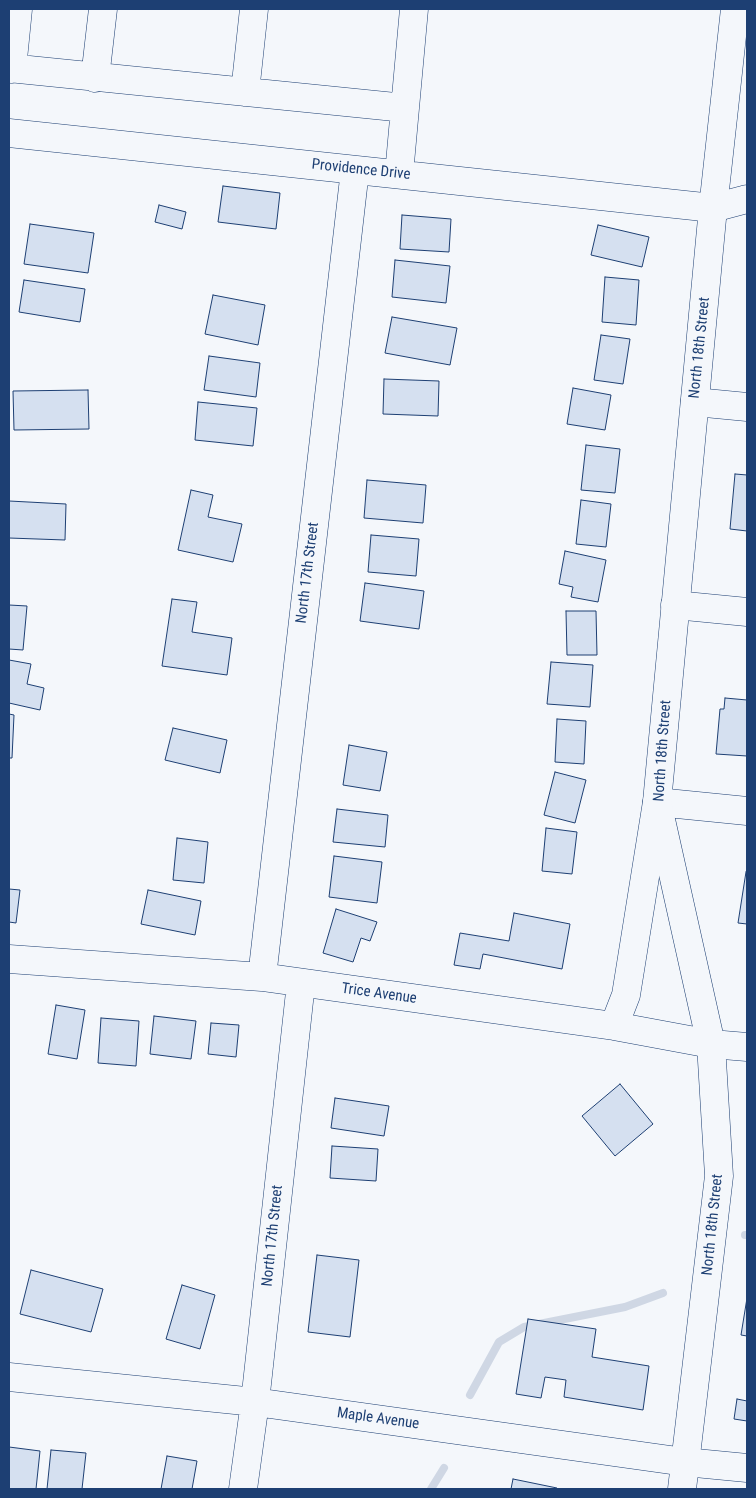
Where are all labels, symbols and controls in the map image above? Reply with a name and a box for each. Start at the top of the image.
street label: Providence Drive [311,156,411,184]
street label: North 18th Street [686,296,714,400]
street label: North 17th Street [293,521,323,625]
street label: North 18th Street [650,700,676,802]
street label: Trice Avenue [340,980,418,1008]
street label: North 18th Street [699,1173,727,1277]
street label: North 17th Street [259,1184,287,1288]
street label: Maple Avenue [336,1404,420,1434]

